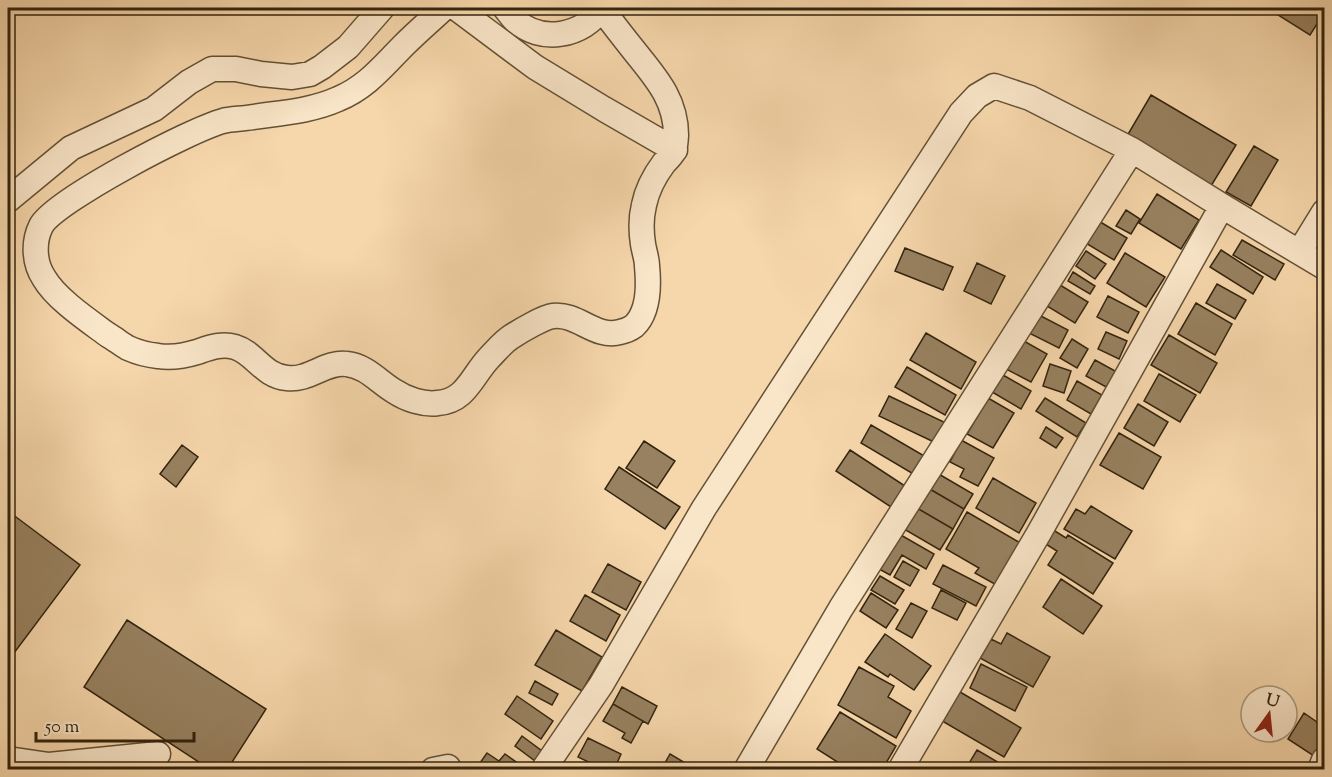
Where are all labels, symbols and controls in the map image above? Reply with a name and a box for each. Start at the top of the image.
north arrow [1239,684,1299,744]
text: U [1263,689,1282,715]
scale bar [36,705,194,743]
text: 50 m [44,715,80,741]

